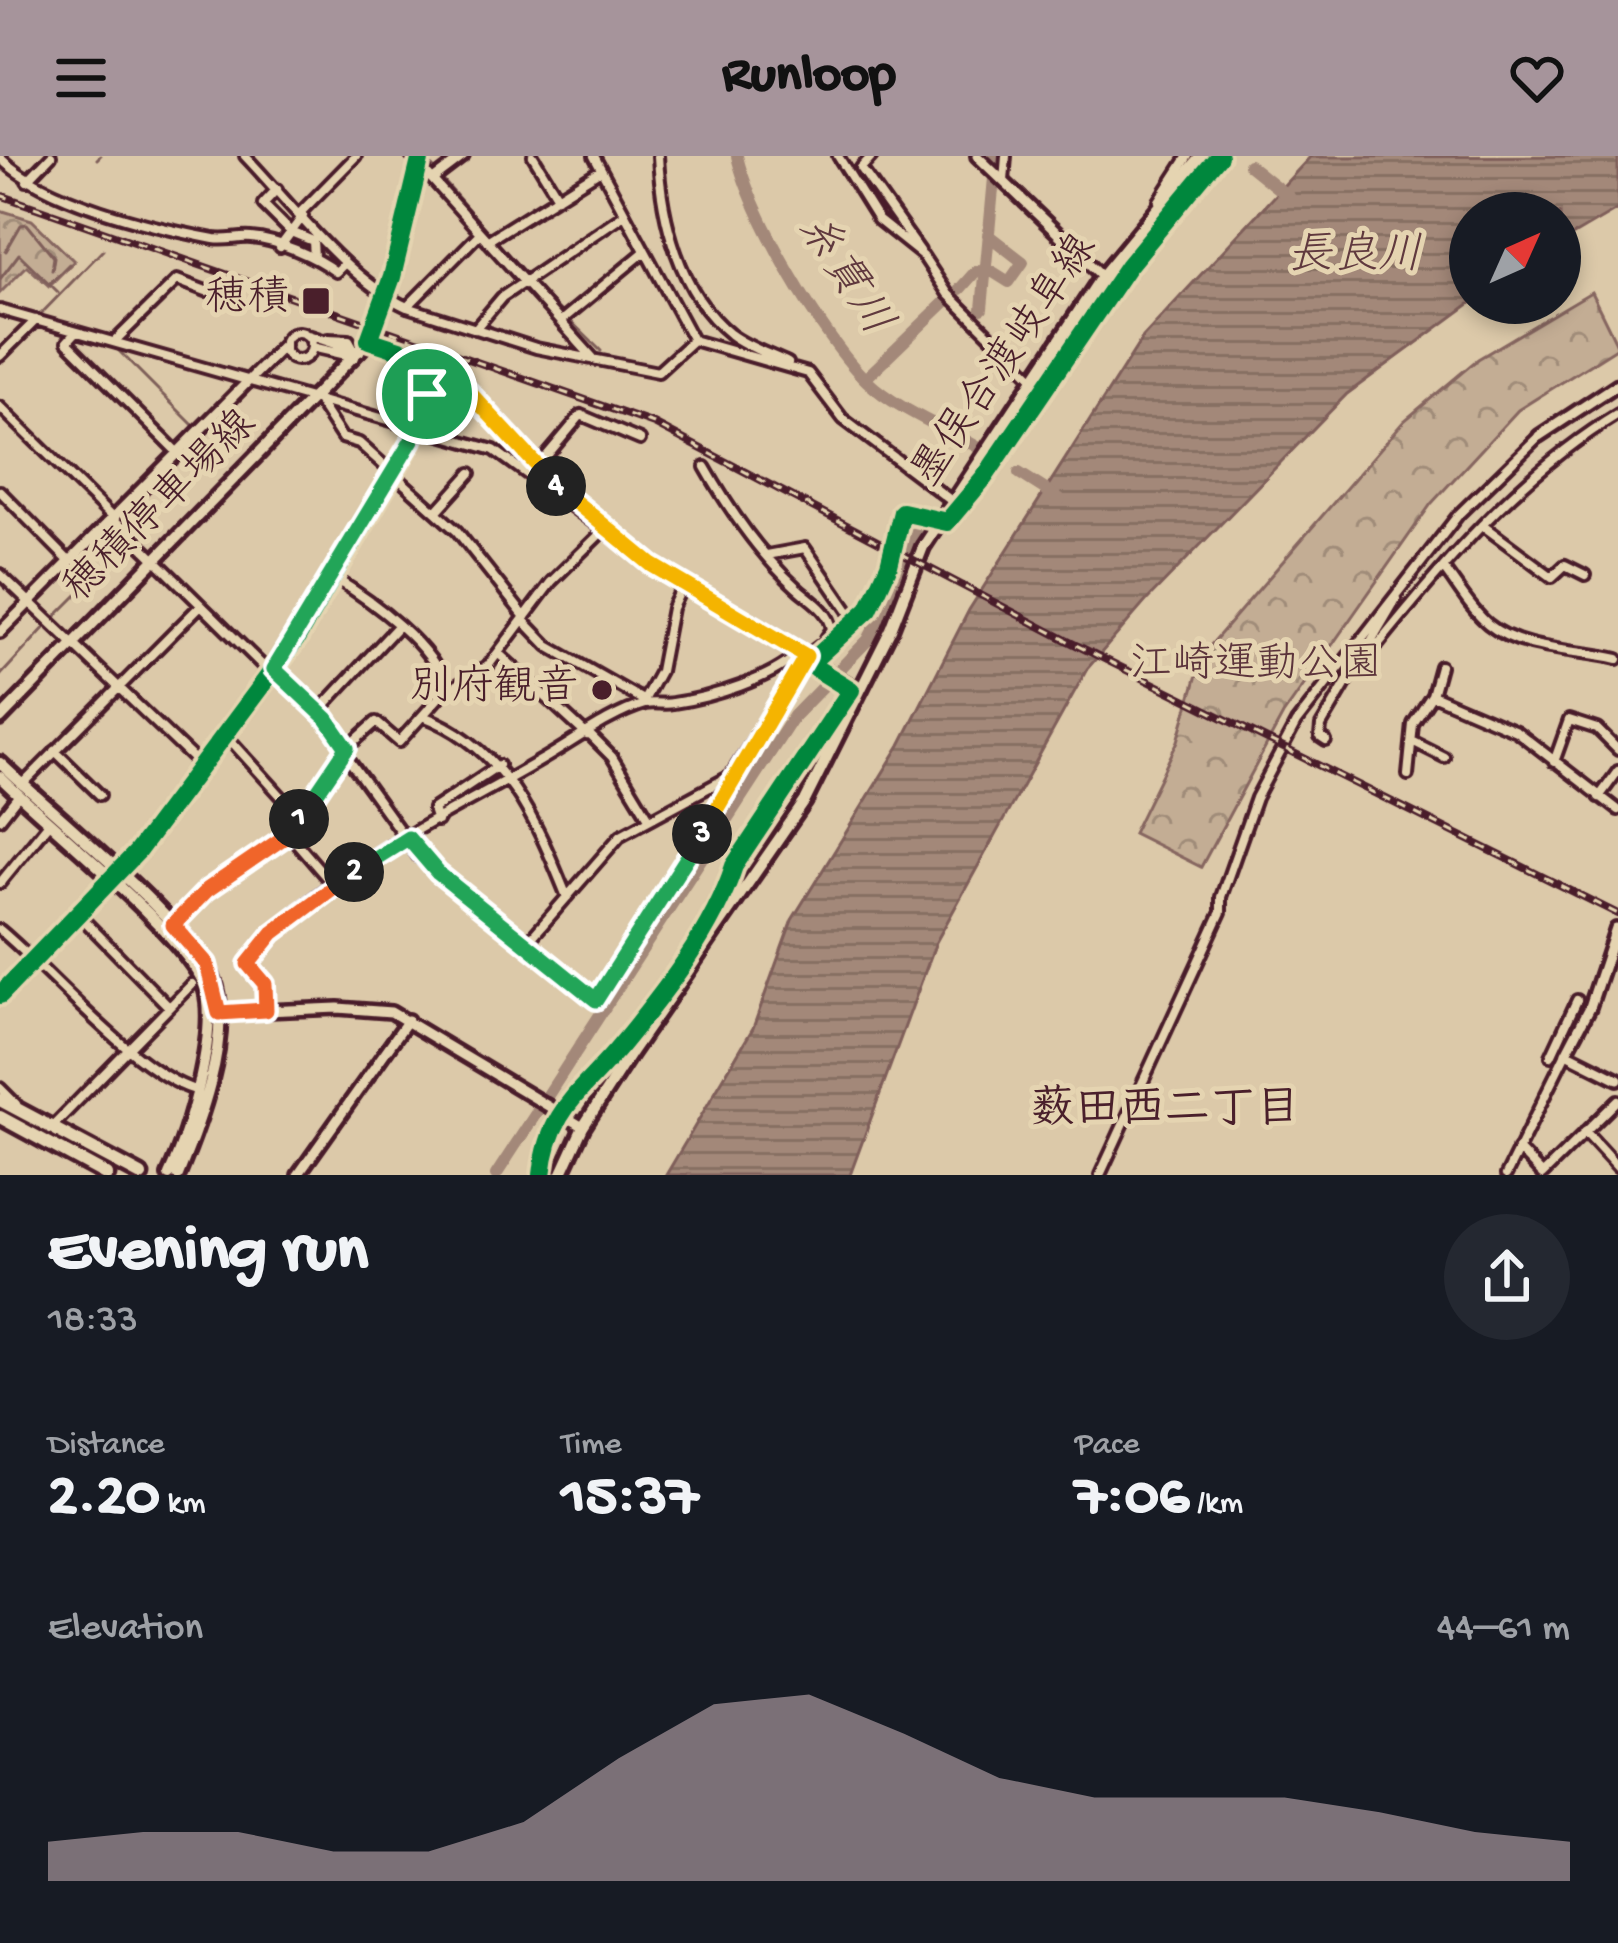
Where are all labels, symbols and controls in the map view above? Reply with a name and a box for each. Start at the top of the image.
icon: menu [48,45,114,111]
icon: heart [1504,45,1570,111]
text: Runloop [722,46,896,110]
north arrow [1449,192,1581,324]
map controls [1449,192,1581,324]
water label: 糸貫川 [783,204,903,347]
street label: 墨俣合渡岐阜線 [902,225,1110,498]
water label: 長良川 [1287,230,1423,285]
place label: 穂積 [205,275,289,326]
marker: 穂積 [300,285,332,317]
pin [376,343,478,445]
icon: arrive [394,361,460,427]
street label: 穂積停車場線 [54,400,268,614]
pin: 4 [526,456,586,516]
text: 4 [548,467,564,505]
park label: 江崎運動公園 [1130,641,1382,692]
place label: 別府観音 [410,664,578,715]
marker: 別府観音 [589,677,615,703]
pin: 1 [269,789,329,849]
text: 1 [292,800,306,838]
pin: 3 [672,804,732,864]
text: 3 [693,815,711,853]
pin: 2 [324,842,384,902]
text: 2 [346,853,362,891]
district label: 薮田西二丁目 [1030,1084,1300,1139]
button: share [1444,1214,1570,1340]
text: Evening run [48,1215,368,1293]
text: 18:33 [48,1299,138,1345]
text: Distance [48,1427,165,1465]
text: Time [561,1427,622,1465]
text: Pace [1075,1427,1139,1465]
text: 2.20 [48,1465,160,1535]
text: 15:37 [561,1465,698,1535]
text: 7:06 [1075,1465,1189,1535]
text: km [160,1486,206,1524]
text: /km [1189,1486,1243,1524]
text: Elevation [48,1607,203,1653]
text: 44–61 m [1437,1607,1570,1653]

